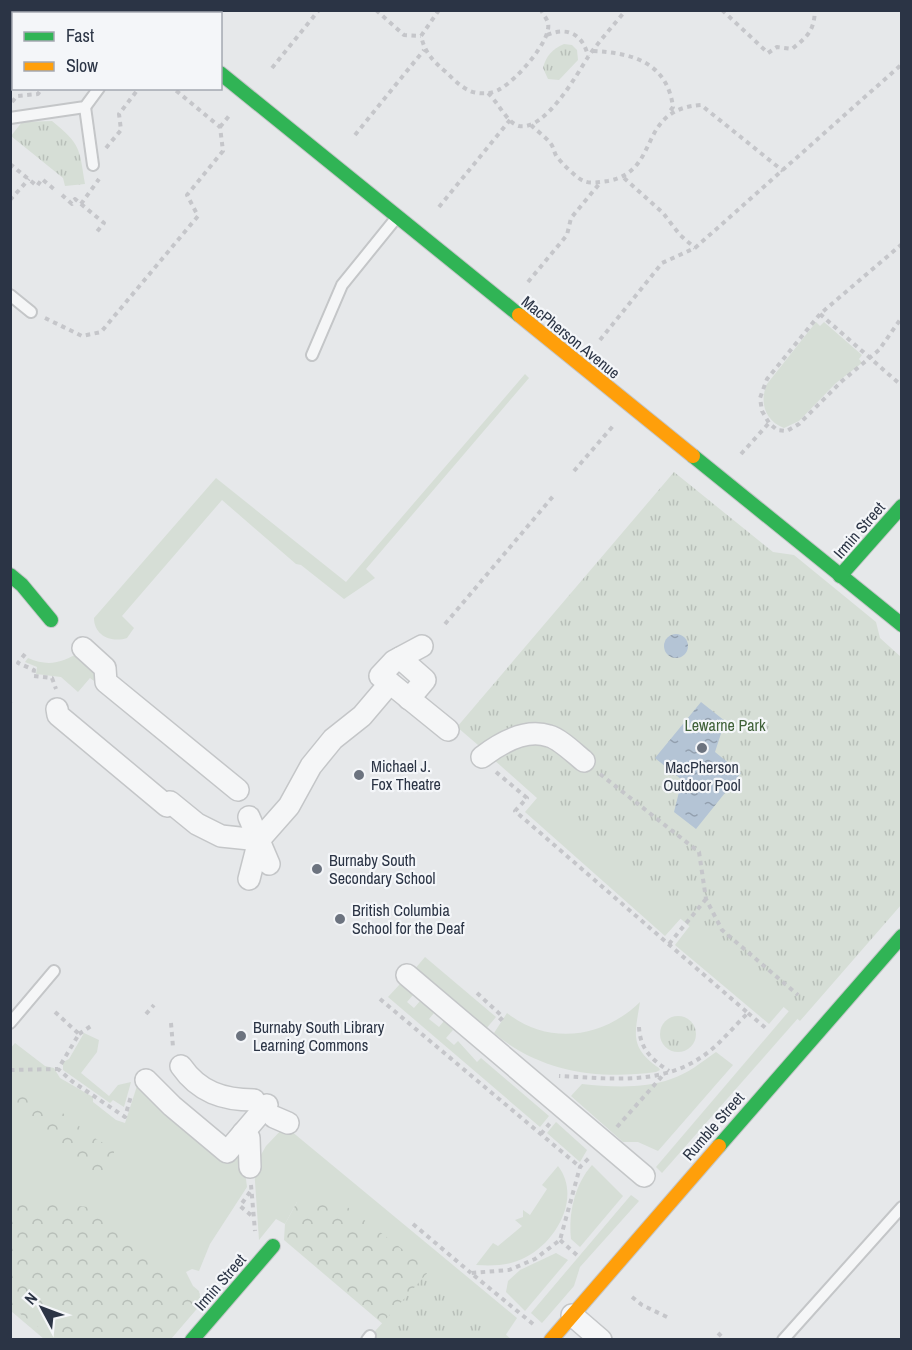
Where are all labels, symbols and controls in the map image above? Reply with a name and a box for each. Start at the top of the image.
legend [12,12,222,90]
text: Fast [66,23,94,48]
text: Slow [66,53,98,78]
street label: MacPherson Avenue [517,290,625,384]
street label: Irmin Street [828,497,890,563]
park label: Lewarne Park [685,714,766,736]
marker: MacPherson Outdoor Pool [695,741,709,755]
place label: Michael J. Fox Theatre [371,755,441,795]
place label: MacPherson Outdoor Pool [663,756,741,796]
marker: Michael J. Fox Theatre [352,768,366,782]
place label: Burnaby South Secondary School [329,849,436,889]
marker: Burnaby South Secondary School [310,862,324,876]
place label: British Columbia School for the Deaf [352,899,465,939]
marker: British Columbia School for the Deaf [333,912,347,926]
place label: Burnaby South Library Learning Commons [253,1016,385,1056]
marker: Burnaby South Library Learning Commons [234,1029,248,1043]
street label: Rumble Street [677,1087,749,1165]
street label: Irmin Street [189,1249,251,1315]
north arrow [12,1278,72,1338]
text: N [19,1287,42,1309]

